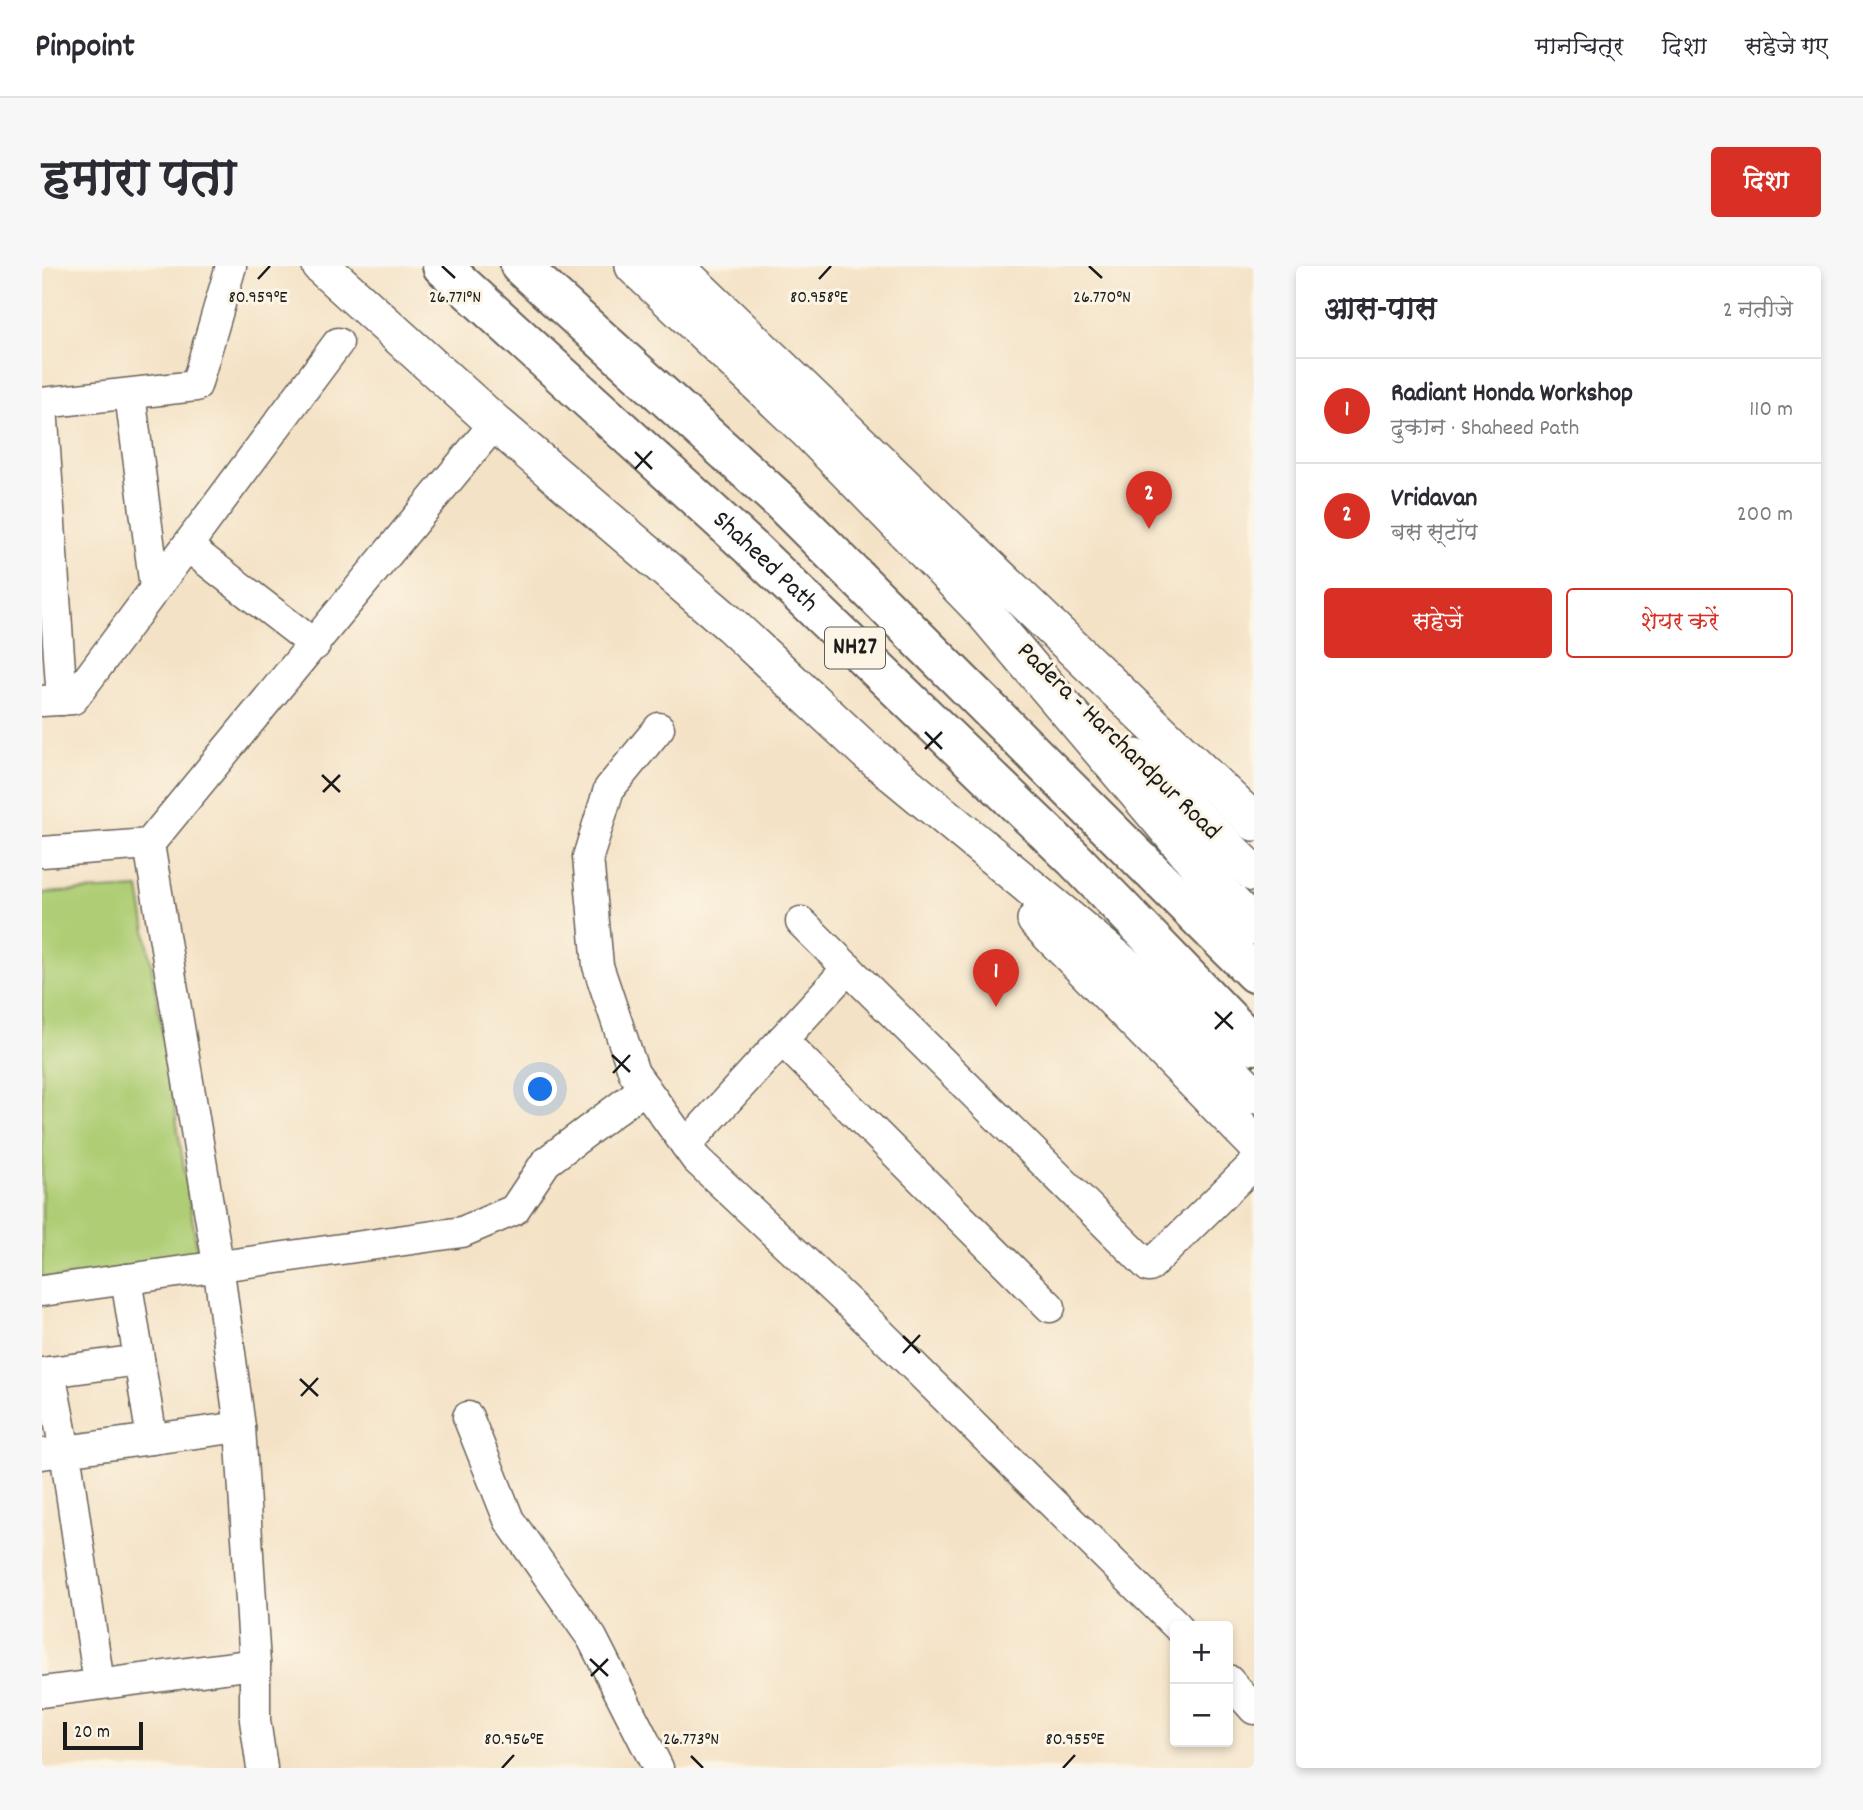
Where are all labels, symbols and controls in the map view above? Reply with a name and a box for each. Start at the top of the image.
text: Pinpoint [35,25,135,72]
text: मानचित्र [1535,31,1623,65]
text: दिशा [1661,31,1707,65]
text: सहेजे गए [1745,31,1828,65]
text: हमारा पता [42,147,236,217]
button: दिशा [1711,147,1821,217]
text: 80.959°E [229,286,287,311]
text: 26.771°N [429,286,481,311]
text: 80.958°E [790,286,848,311]
text: 26.770°N [1073,286,1131,311]
text: आस-पास [1324,290,1436,333]
text: 2 नतीजे [1723,295,1793,328]
text: Radiant Honda Workshop [1391,376,1633,413]
text: 1 [1344,394,1350,427]
text: 110 m [1749,394,1793,427]
text: दुकान · Shaheed Path [1391,413,1579,446]
pin: 2 [1126,471,1172,529]
text: Vridavan [1391,481,1477,518]
text: 2 [1342,499,1352,532]
text: 200 m [1737,499,1793,532]
street label: Shaheed Path [704,502,826,621]
text: बस स्टॉप [1391,518,1478,551]
button: सहेजें [1324,588,1552,658]
button: शेयर करें [1566,588,1793,658]
road number: NH27 [825,628,885,668]
street label: Padera - Harchandpur Road [1007,634,1229,850]
pin: 1 [973,949,1019,1007]
your location [523,1072,557,1106]
map controls [1170,1621,1233,1747]
button: + [1170,1621,1233,1684]
button: − [1170,1684,1233,1747]
scale bar [63,1719,144,1751]
text: 20 m [74,1720,110,1747]
text: 80.956°E [484,1728,544,1753]
text: 26.773°N [663,1728,719,1753]
text: 80.955°E [1046,1728,1104,1753]

